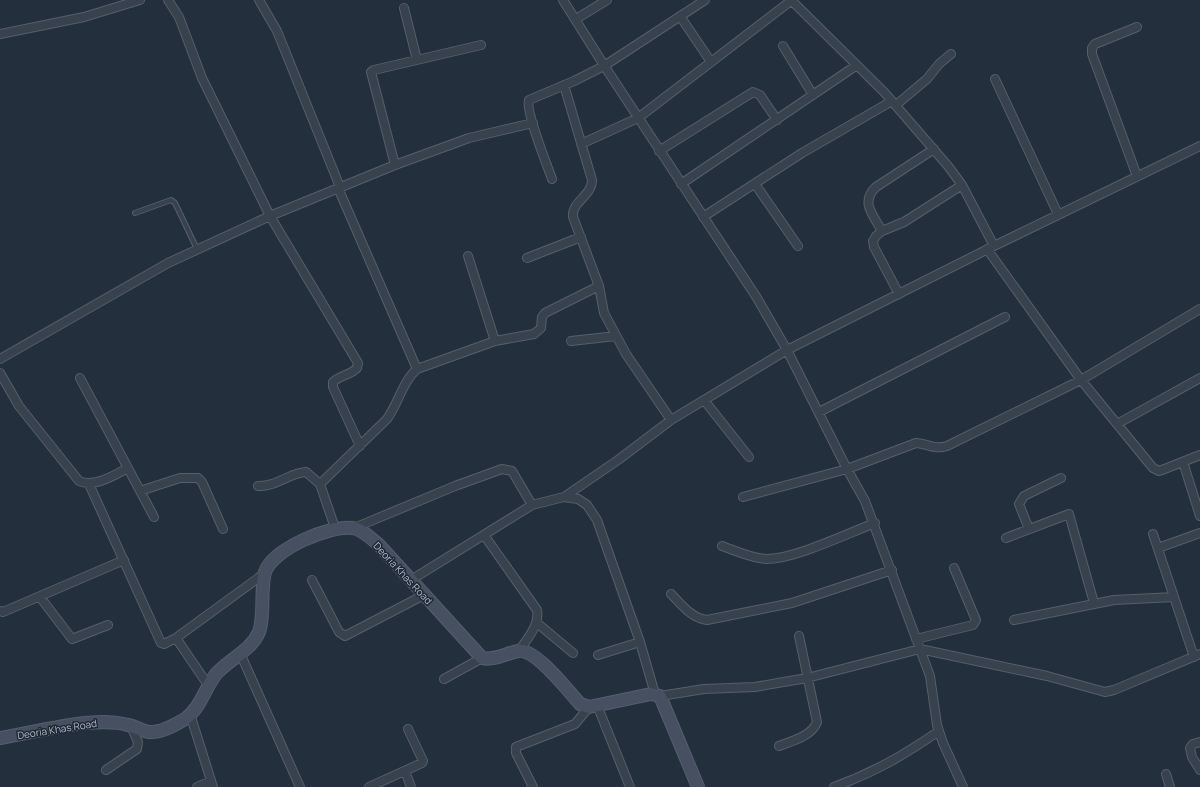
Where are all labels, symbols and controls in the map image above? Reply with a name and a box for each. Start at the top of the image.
street label: Deoria Khas Road [370,539,436,607]
street label: Deoria Khas Road [16,716,98,742]

